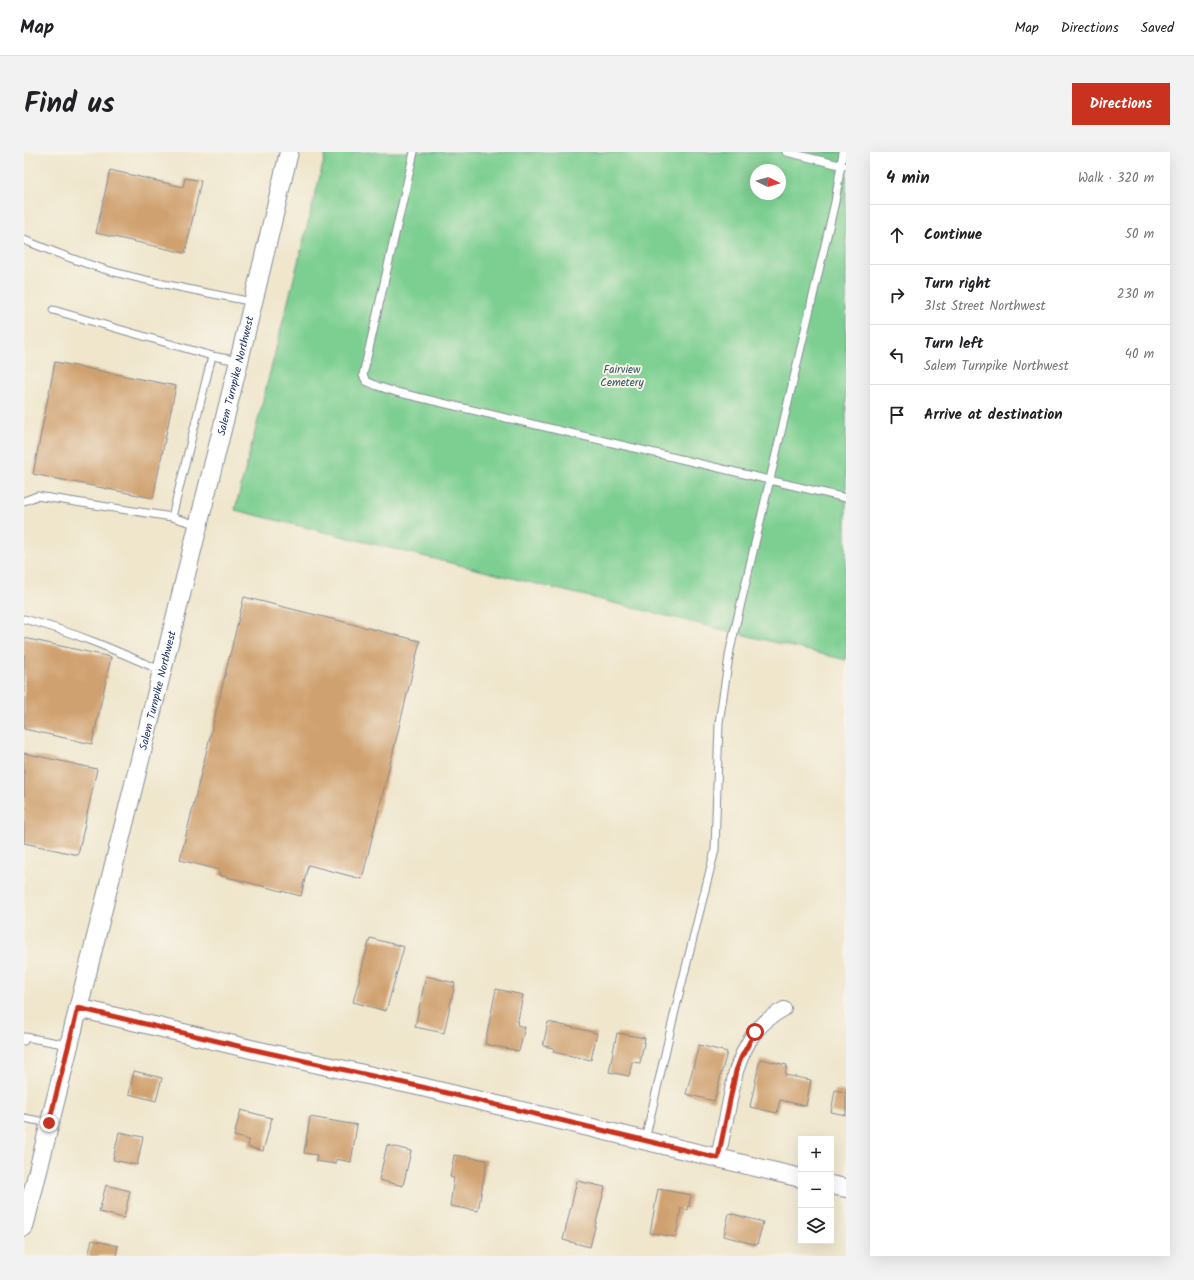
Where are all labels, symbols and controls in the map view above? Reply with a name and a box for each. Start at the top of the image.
text: Map [20,13,54,43]
text: Map [1014,17,1039,39]
text: Directions [1061,17,1119,39]
text: Saved [1141,17,1174,39]
text: Find us [24,82,115,127]
button: Directions [1072,83,1170,125]
north arrow [750,164,786,200]
text: 4 min [886,165,930,192]
text: Walk · 320 m [1078,168,1154,189]
text: Continue [924,223,982,247]
icon: ahead [886,224,908,246]
text: 50 m [1125,224,1154,245]
text: Turn right [924,272,991,296]
icon: right [886,284,908,306]
text: 230 m [1117,284,1154,305]
text: 31st Street Northwest [924,296,1046,317]
street label: Salem Turnpike Northwest [213,314,260,438]
text: Turn left [924,332,984,356]
icon: left [886,344,908,366]
text: 40 m [1125,344,1154,365]
text: Salem Turnpike Northwest [924,356,1069,377]
park label: Fairview Cemetery [600,361,644,392]
text: Arrive at destination [924,403,1063,427]
icon: arrive [886,404,908,426]
street label: Salem Turnpike Northwest [135,628,182,752]
route start [746,1023,764,1041]
route end [40,1114,58,1132]
map controls [798,1136,834,1244]
button: + [798,1136,834,1172]
button: − [798,1172,834,1208]
button: layers [798,1208,834,1244]

